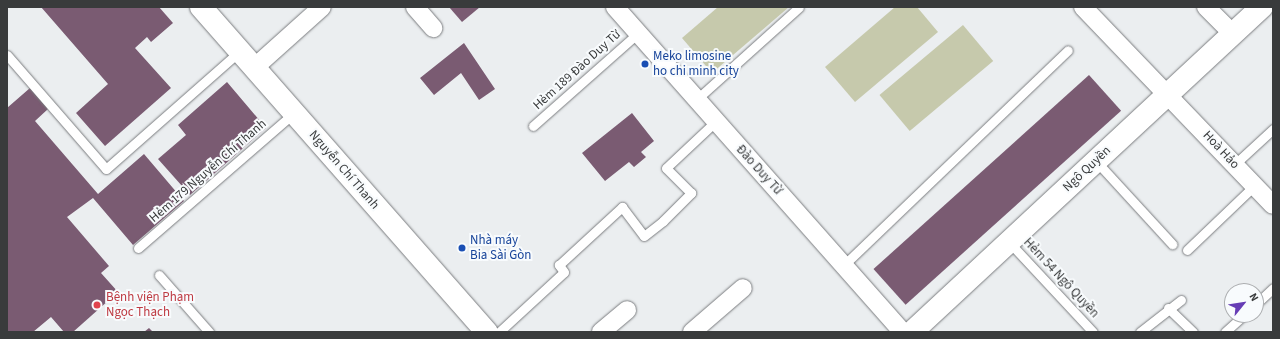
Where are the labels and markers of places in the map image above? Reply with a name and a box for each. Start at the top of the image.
place label: Meko limosine ho chi minh city [653,49,739,80]
marker: Meko limosine ho chi minh city [640,59,650,69]
place label: Nhà máy Bia Sài Gòn [470,233,531,264]
marker: Nhà máy Bia Sài Gòn [457,243,467,253]
place label: Bệnh viện Phạm Ngọc Thạch [106,290,194,321]
marker: Bệnh viện Phạm Ngọc Thạch [91,299,103,311]

